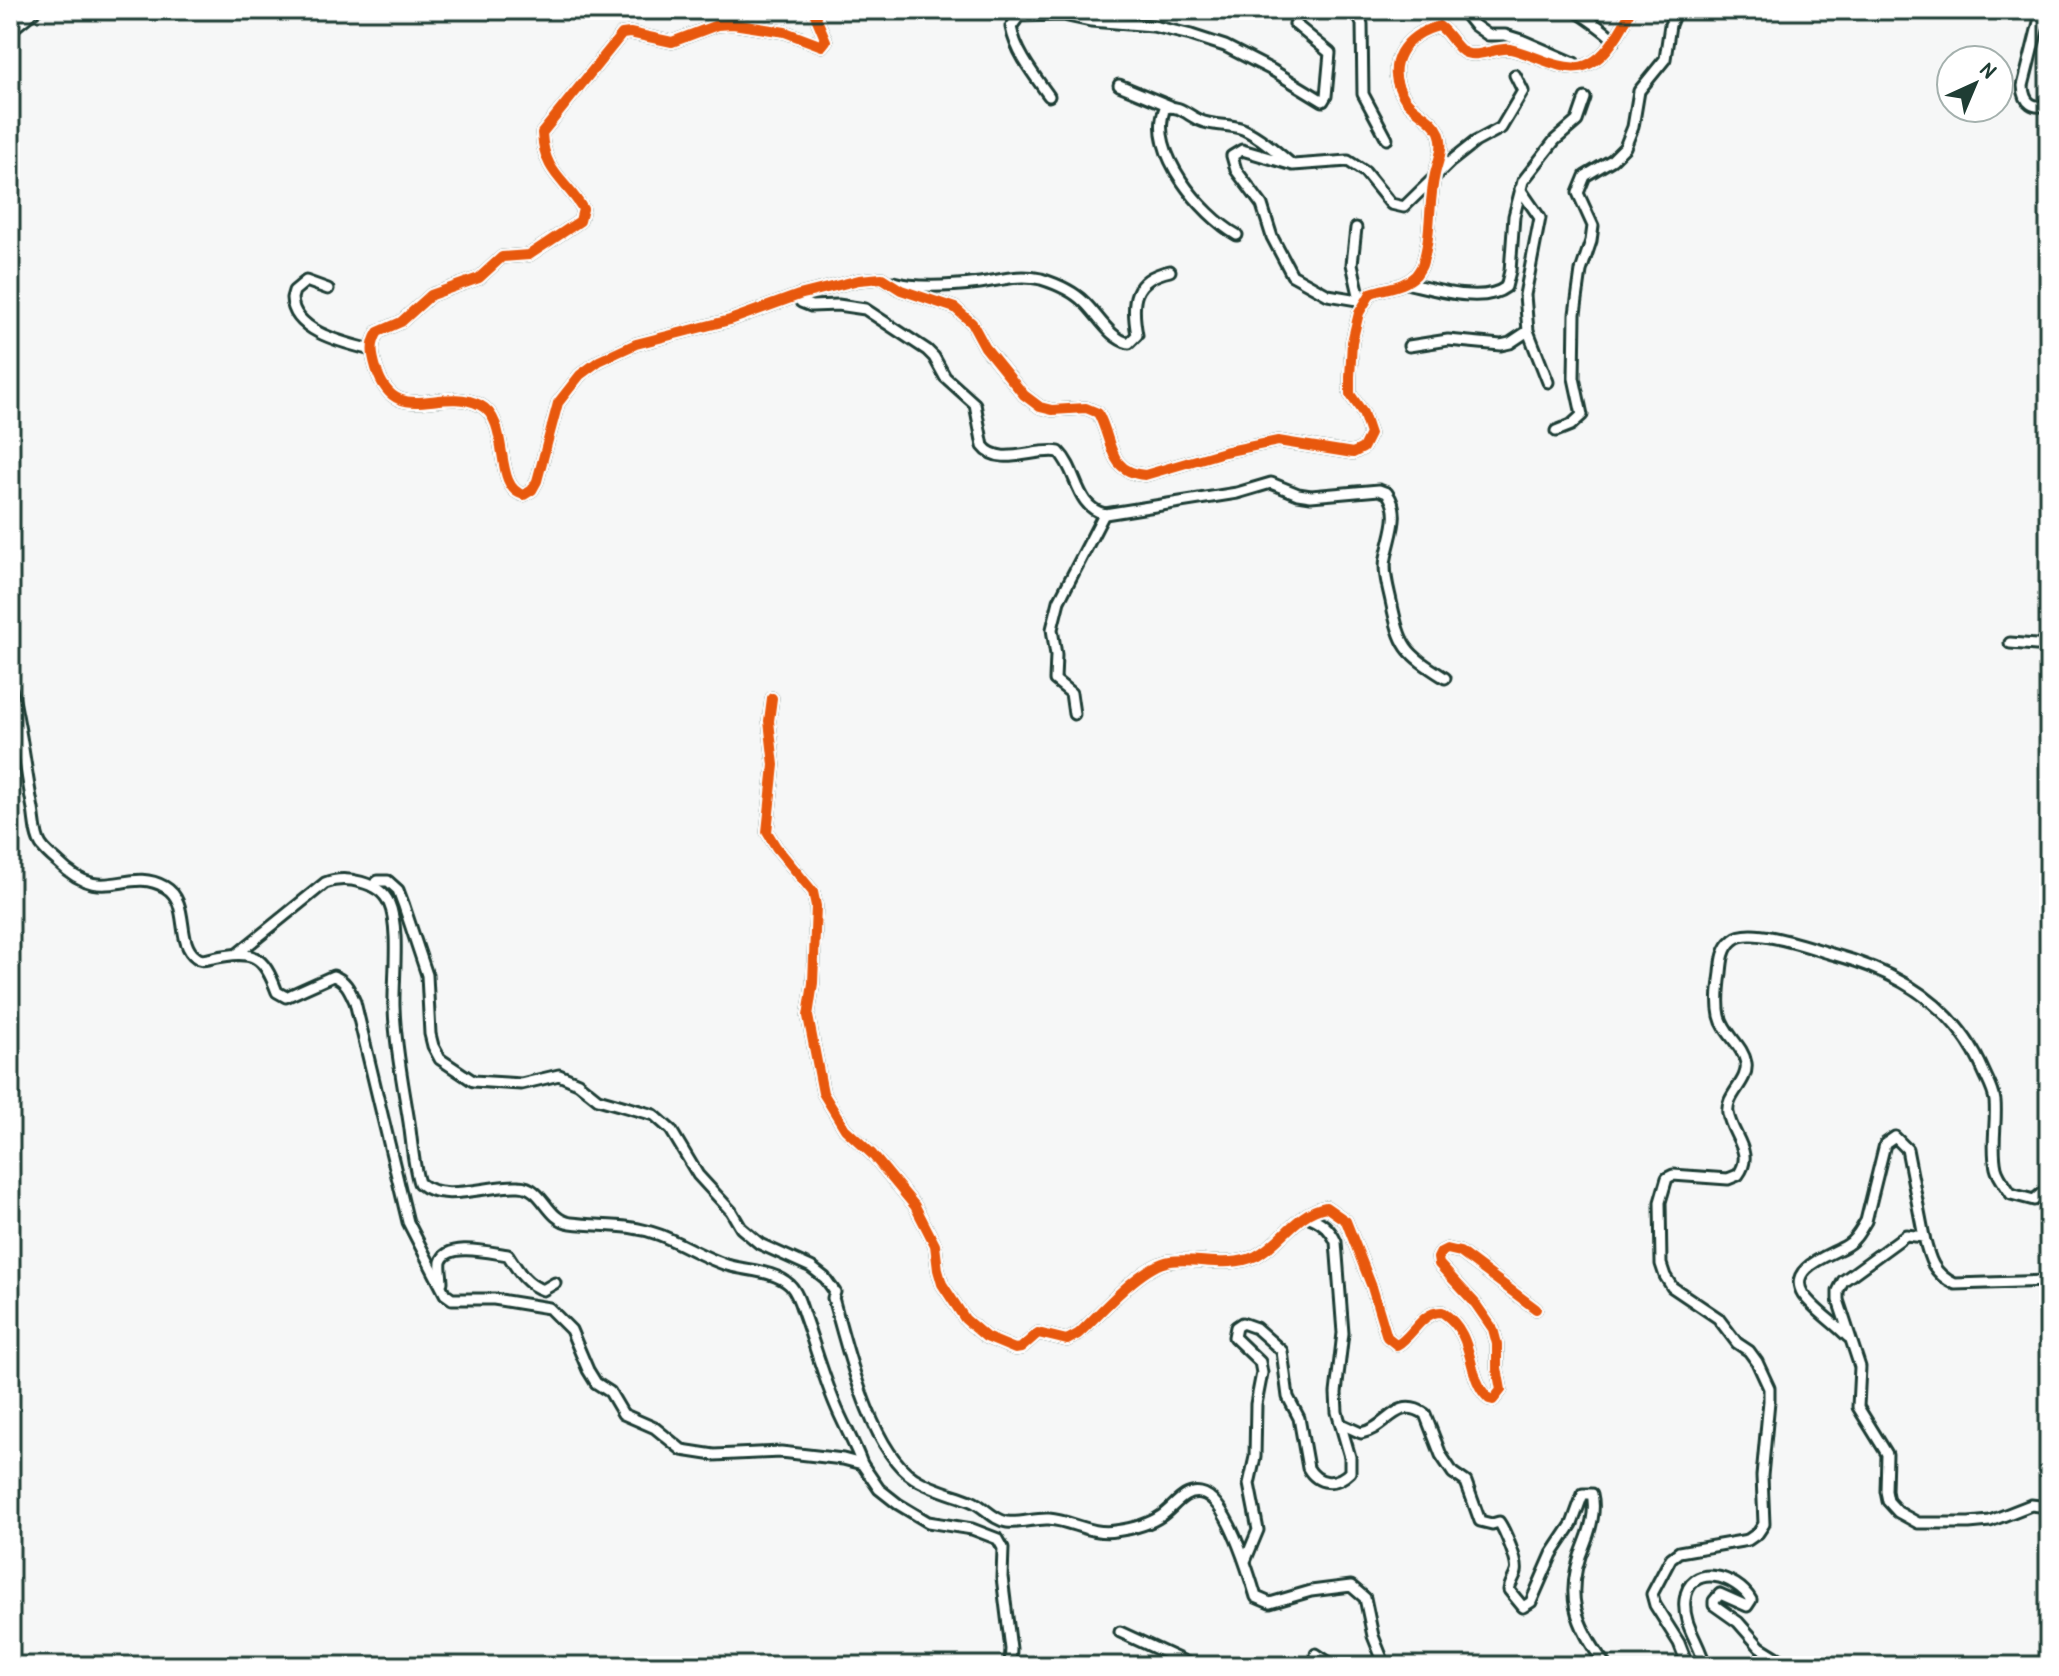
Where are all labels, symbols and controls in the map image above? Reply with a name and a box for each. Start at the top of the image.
north arrow [1935,44,2015,124]
text: N [1974,55,2004,85]

